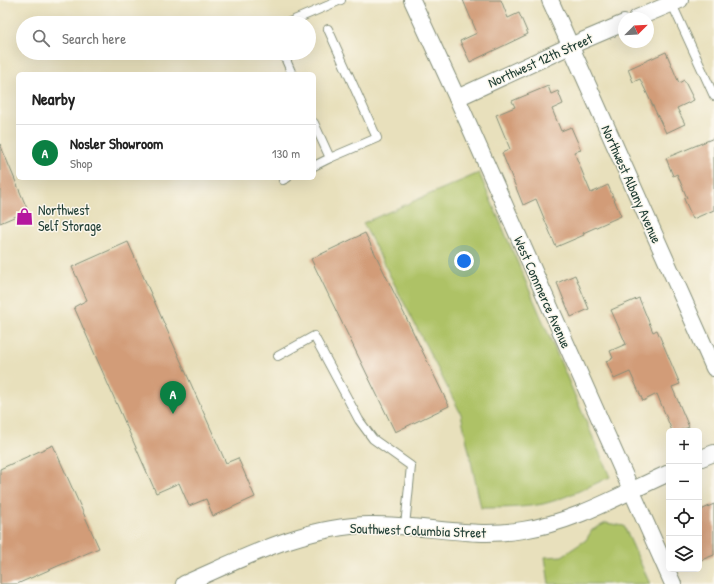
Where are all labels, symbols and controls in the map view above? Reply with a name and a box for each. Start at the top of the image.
north arrow [618,12,654,48]
search box [16,16,316,60]
icon: search [30,27,52,49]
text: Search here [62,28,126,49]
street label: Northwest 12th Street [485,28,596,92]
text: Nearby [32,87,75,110]
street label: Northwest Albany Avenue [596,122,667,247]
text: Nosler Showroom [70,133,163,154]
text: A [42,144,48,162]
text: 130 m [272,144,300,162]
text: Shop [70,154,92,172]
place label: Northwest Self Storage [38,200,102,236]
shop icon: Northwest Self Storage [15,207,35,227]
street label: West Commerce Avenue [510,233,576,351]
your location [454,251,474,271]
pin: A [160,381,186,414]
map controls [666,428,702,572]
button: + [666,428,702,464]
button: − [666,464,702,500]
button: locate [666,500,702,536]
street label: Southwest Columbia Street [350,518,487,542]
button: layers [666,536,702,572]

